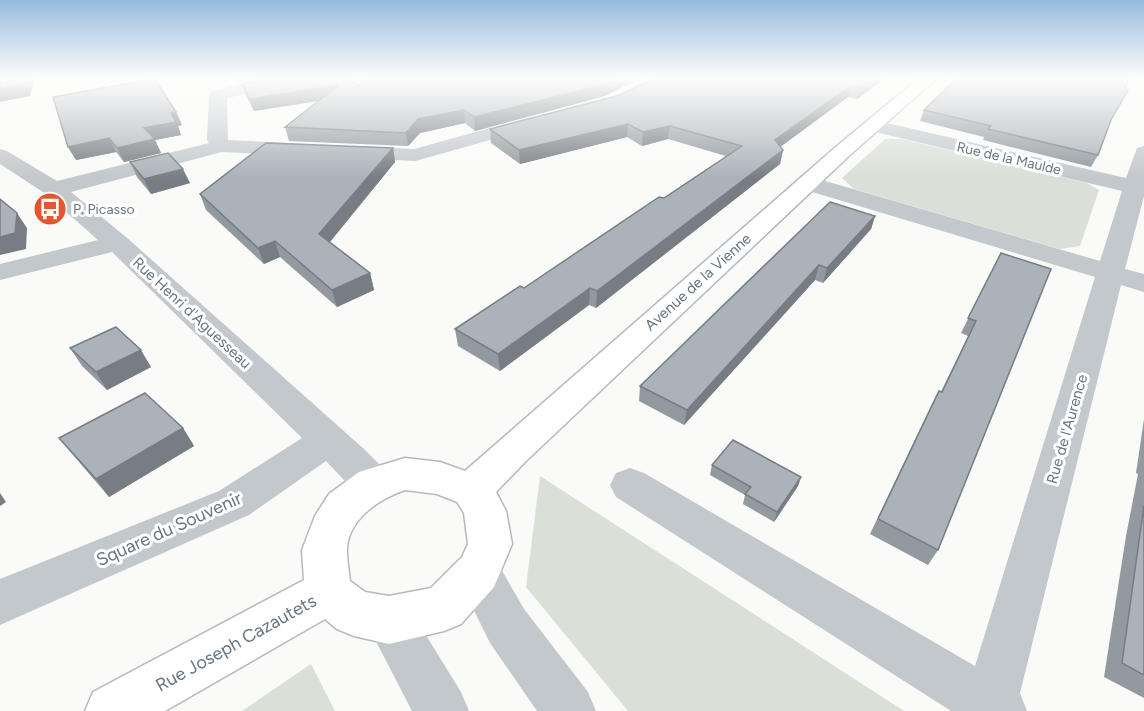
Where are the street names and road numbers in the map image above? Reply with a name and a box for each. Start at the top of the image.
street label: Rue de la Maulde [955,138,1063,179]
street label: Avenue de la Vienne [641,230,755,334]
street label: Rue Henri d'Aguesseau [129,254,255,372]
street label: Rue de l'Aurence [1043,372,1091,486]
street label: Square du Souvenir [93,487,245,571]
street label: Rue Joseph Cazautets [152,590,320,696]

